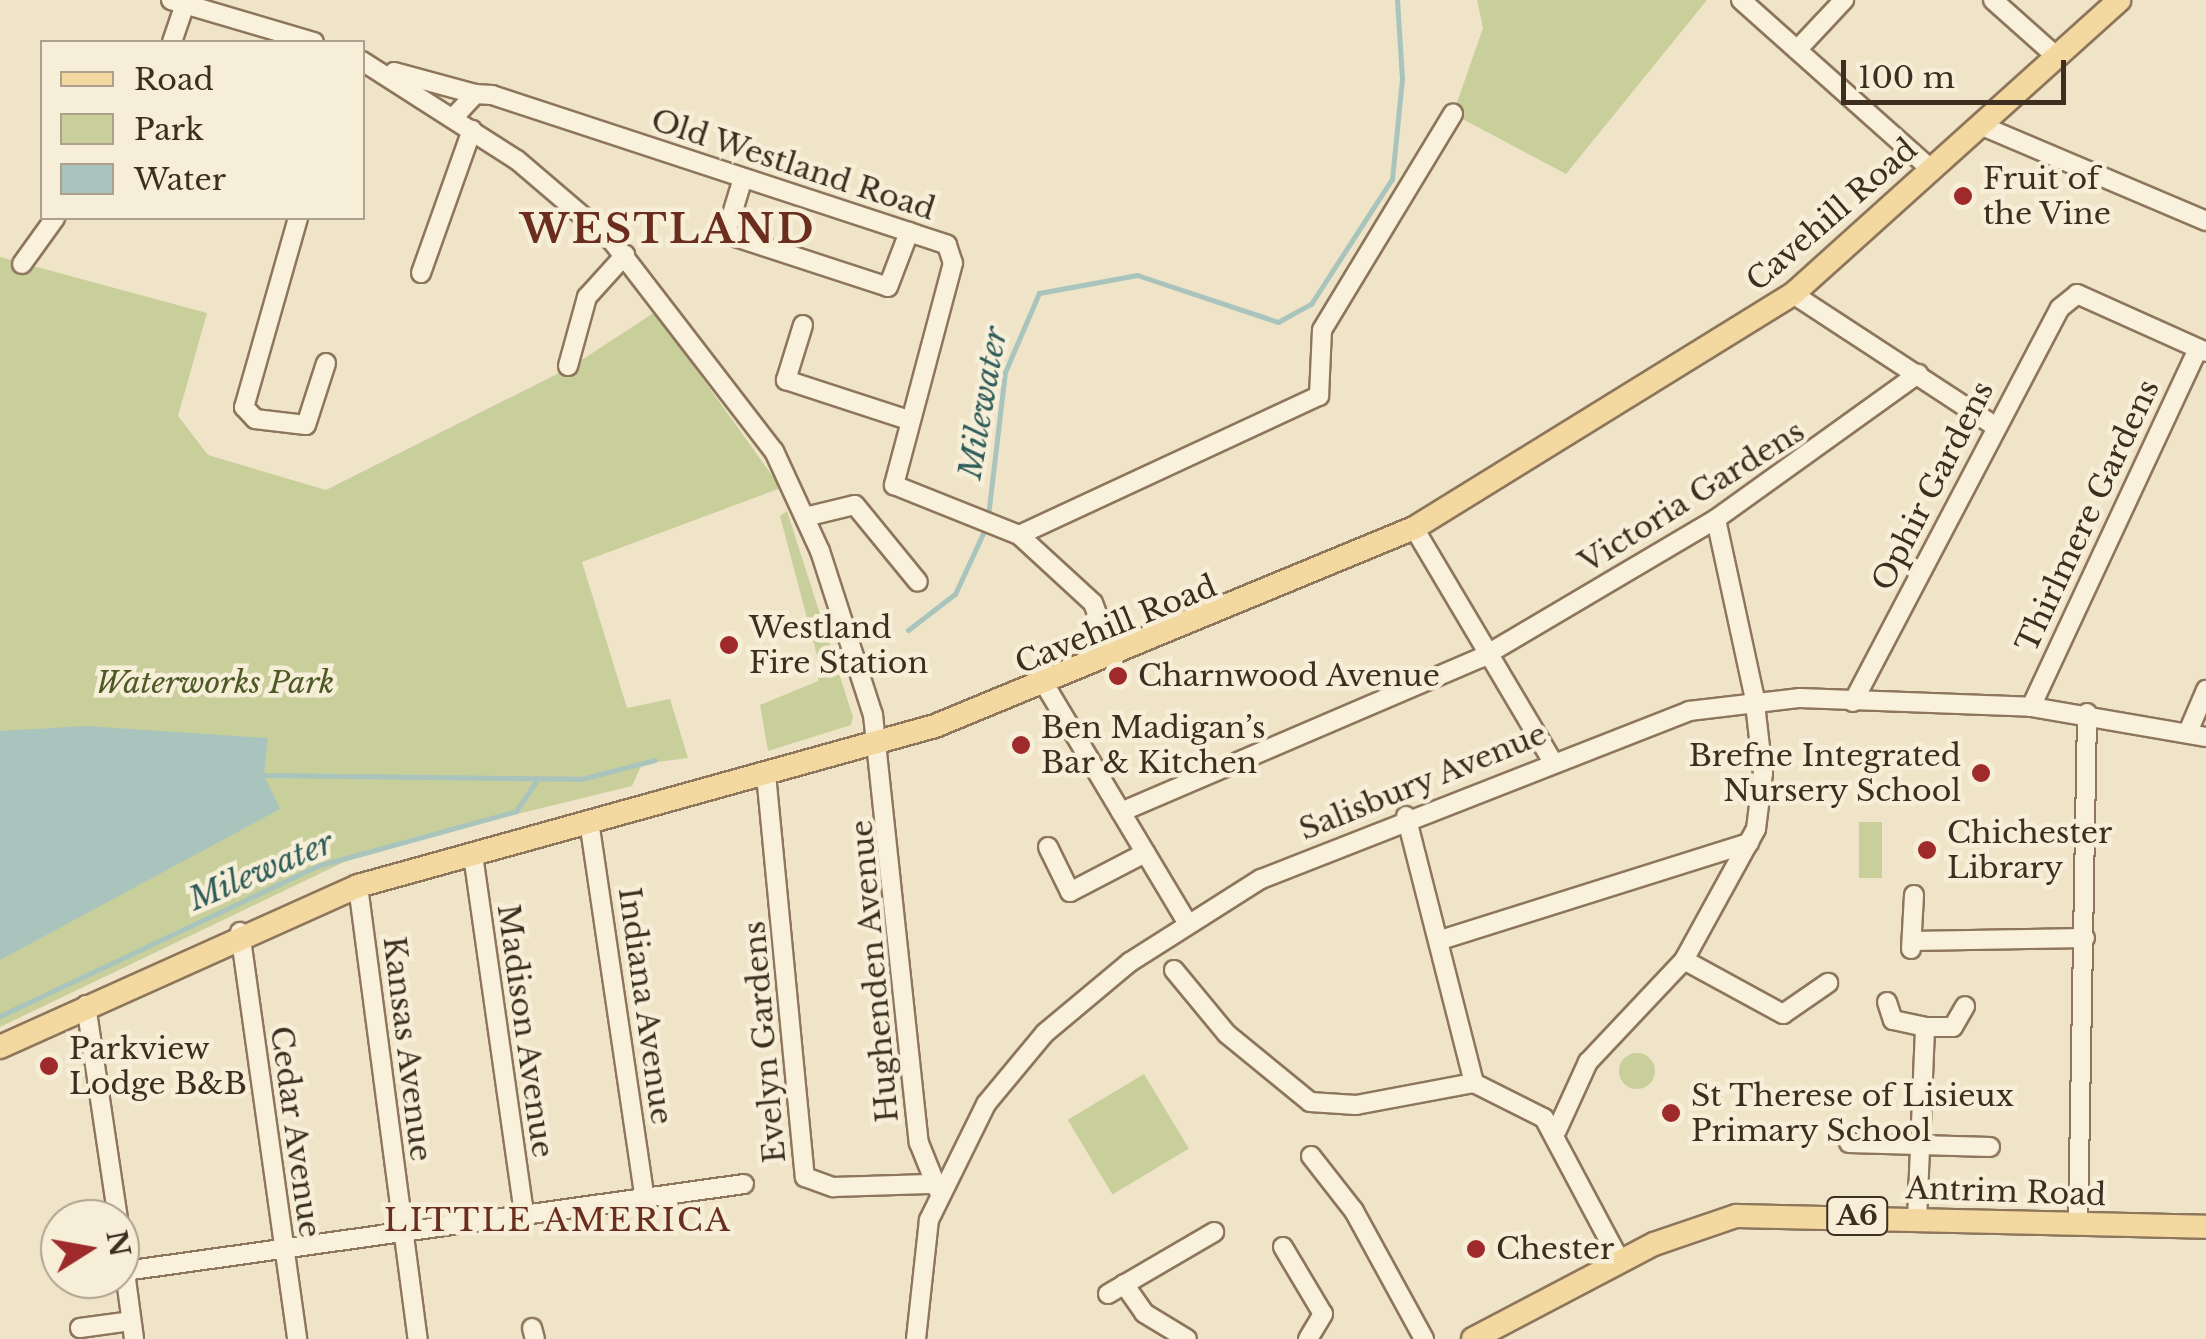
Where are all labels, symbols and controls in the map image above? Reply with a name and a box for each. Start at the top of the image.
legend [40,40,365,220]
scale bar [1846,40,2071,102]
text: 100 m [1858,59,1955,96]
text: Road [134,61,214,98]
street label: Old Westland Road [646,102,940,228]
text: Park [134,111,204,148]
street label: Cavehill Road [1740,131,1924,299]
text: Water [134,161,226,198]
place label: Fruit of the Vine [1983,161,2112,232]
marker: Fruit of the Vine [1952,185,1974,207]
district label: WESTLAND [520,205,816,253]
water label: Milewater [951,324,1015,482]
street label: Thirlmere Gardens [2009,374,2167,658]
street label: Ophir Gardens [1865,375,2001,597]
street label: Victoria Gardens [1573,413,1811,581]
street label: Cavehill Road [1010,568,1222,682]
place label: Westland Fire Station [749,610,928,680]
marker: Westland Fire Station [718,634,740,656]
place label: Charnwood Avenue [1138,658,1441,694]
park label: Waterworks Park [96,665,334,701]
marker: Charnwood Avenue [1107,665,1129,687]
place label: Ben Madigan’s Bar & Kitchen [1041,710,1266,780]
street label: Salisbury Avenue [1293,716,1553,848]
marker: Ben Madigan’s Bar & Kitchen [1010,734,1032,756]
place label: Brefne Integrated Nursery School [1689,738,1961,808]
marker: Brefne Integrated Nursery School [1970,762,1992,784]
place label: Chichester Library [1947,815,2112,886]
street label: Hughenden Avenue [844,818,906,1124]
water label: Milewater [183,823,339,919]
marker: Chichester Library [1916,839,1938,861]
street label: Indiana Avenue [610,884,680,1128]
street label: Madison Avenue [489,901,561,1161]
street label: Evelyn Gardens [737,920,793,1164]
street label: Kansas Avenue [375,934,439,1164]
street label: Cedar Avenue [262,1023,328,1241]
place label: Parkview Lodge B&B [69,1031,247,1102]
marker: Parkview Lodge B&B [38,1055,60,1077]
place label: St Therese of Lisieux Primary School [1691,1078,2015,1148]
marker: St Therese of Lisieux Primary School [1660,1102,1682,1124]
street label: Antrim Road [1905,1171,2107,1213]
road number: A6 [1824,1193,1890,1239]
north arrow [40,1199,140,1299]
district label: LITTLE AMERICA [383,1201,733,1239]
text: N [98,1227,138,1260]
place label: Chester [1496,1231,1614,1267]
marker: Chester [1465,1238,1487,1260]

